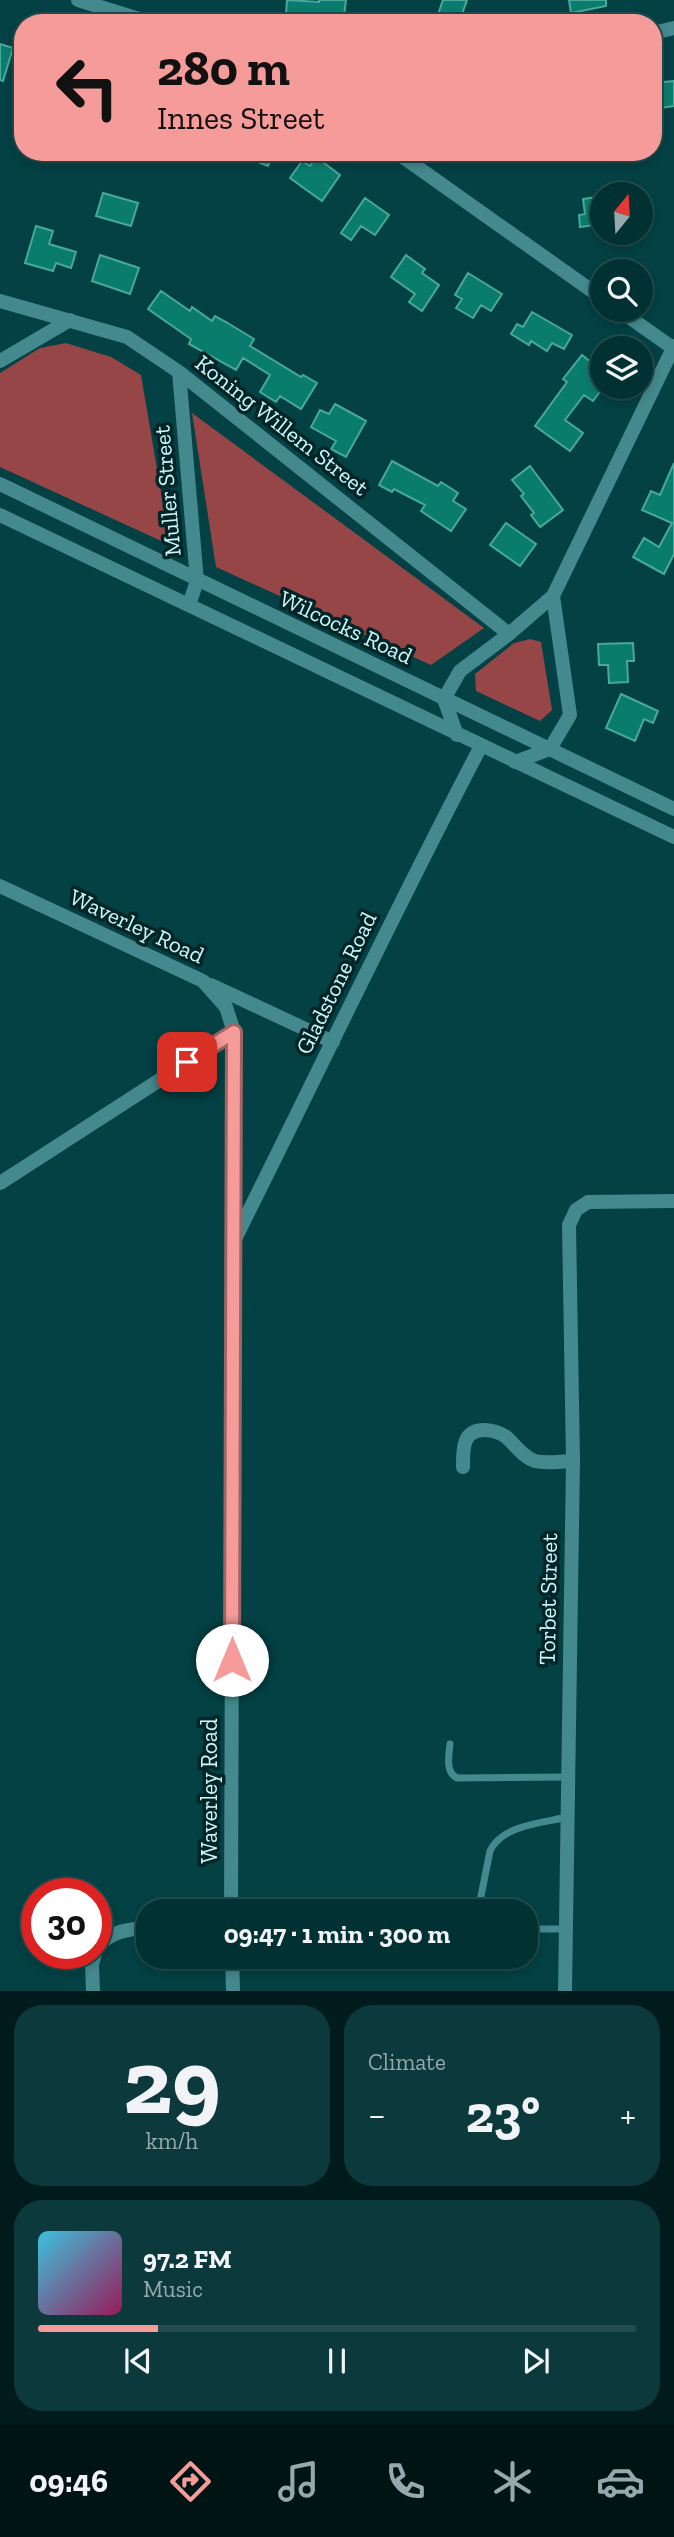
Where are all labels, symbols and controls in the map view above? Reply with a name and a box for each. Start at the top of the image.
text: 280 m [157,39,290,98]
icon: left [42,42,133,133]
text: Innes Street [157,99,325,137]
north arrow [590,182,653,245]
map controls [590,182,653,399]
button: search [590,259,653,322]
button: layers [590,336,653,399]
street label: Koning Willem Street [190,349,375,502]
street label: Muller Street [147,424,187,557]
street label: Wilcocks Road [275,584,417,670]
street label: Waverley Road [65,883,209,970]
street label: Gladstone Road [289,907,383,1059]
pin [157,1032,217,1092]
icon: arrive [168,1043,206,1081]
street label: Torbet Street [533,1532,563,1665]
position arrow [195,1623,269,1697]
street label: Waverley Road [195,1718,223,1864]
speed limit sign: 30 [21,1878,112,1969]
text: 09:47 · 1 min · 300 m [224,1918,450,1950]
text: 29 [123,2027,221,2136]
text: Climate [368,2048,446,2076]
text: 23° [466,2083,540,2145]
text: − [368,2092,386,2138]
text: + [620,2092,636,2138]
text: km/h [146,2127,198,2155]
text: 97.2 FM [143,2243,232,2275]
text: Music [143,2275,203,2303]
icon: previous [119,2342,157,2380]
icon: pause [318,2342,356,2380]
icon: next [517,2342,555,2380]
icon: directions [166,2457,215,2506]
icon: music [274,2457,323,2506]
icon: phone [381,2457,430,2506]
icon: climate [488,2457,537,2506]
icon: car [596,2457,645,2506]
text: 09:46 [29,2462,108,2500]

